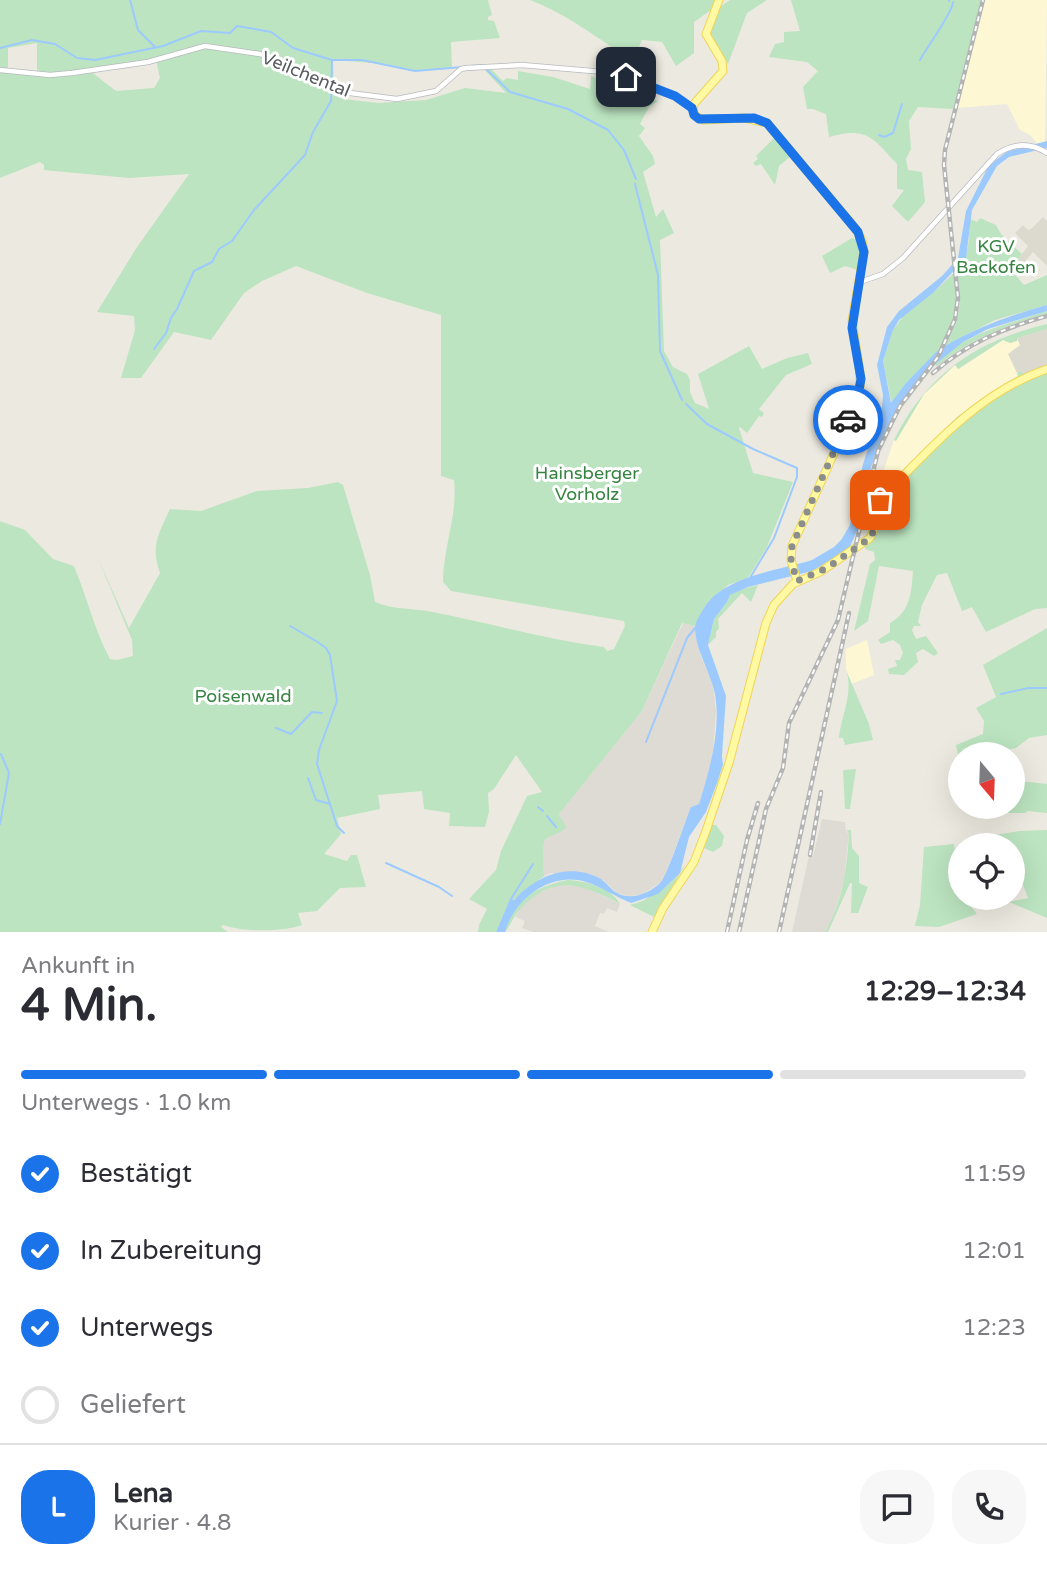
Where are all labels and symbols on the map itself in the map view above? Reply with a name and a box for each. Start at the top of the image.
street label: Veilchental [258,46,354,102]
pin [596,47,656,107]
park label: KGV Backofen [956,235,1036,278]
courier [813,385,883,455]
park label: Hainsberger Vorholz [535,462,639,505]
pin [850,470,910,530]
park label: Poisenwald [194,685,292,707]
north arrow [948,742,1026,819]

